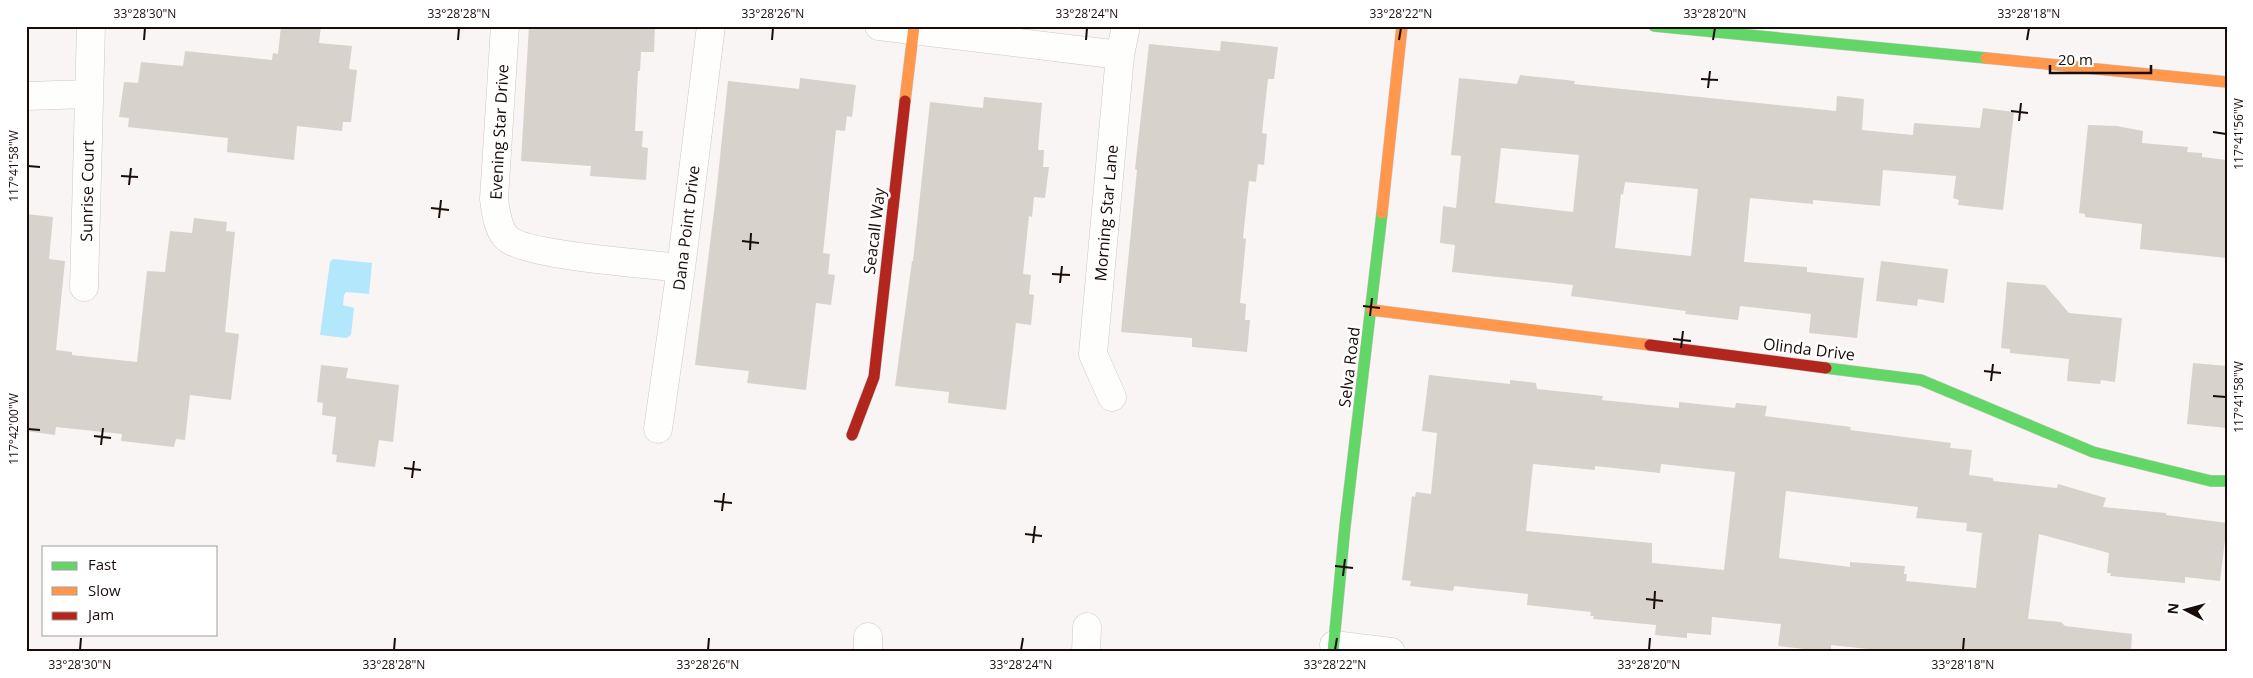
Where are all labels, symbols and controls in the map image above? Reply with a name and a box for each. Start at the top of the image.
text: 33°28'30"N [114,5,176,22]
text: 33°28'28"N [428,5,490,22]
text: 33°28'26"N [742,5,804,22]
text: 33°28'24"N [1056,5,1118,22]
text: 33°28'22"N [1370,5,1432,22]
text: 33°28'20"N [1684,5,1746,22]
text: 33°28'18"N [1998,5,2060,22]
scale bar [2050,42,2152,74]
text: 20 m [2058,49,2093,69]
street label: Evening Star Drive [484,64,514,200]
text: 117°41'56"W [2230,98,2247,170]
text: 117°41'58"W [5,130,22,202]
street label: Sunrise Court [75,140,99,242]
street label: Morning Star Lane [1089,144,1123,282]
street label: Dana Point Drive [667,164,705,292]
street label: Seacall Way [858,185,890,276]
street label: Selva Road [1333,325,1365,409]
street label: Olinda Drive [1762,332,1856,366]
text: 117°41'58"W [2230,361,2247,433]
text: 117°42'00"W [5,393,22,465]
legend [42,546,218,636]
text: Fast [88,554,117,574]
text: Slow [88,580,121,600]
north arrow [2160,586,2210,636]
text: N [2163,602,2183,615]
text: Jam [86,604,114,624]
text: 33°28'30"N [49,656,111,673]
text: 33°28'28"N [363,656,425,673]
text: 33°28'26"N [677,656,739,673]
text: 33°28'24"N [990,656,1052,673]
text: 33°28'22"N [1304,656,1366,673]
text: 33°28'20"N [1618,656,1680,673]
text: 33°28'18"N [1932,656,1994,673]

